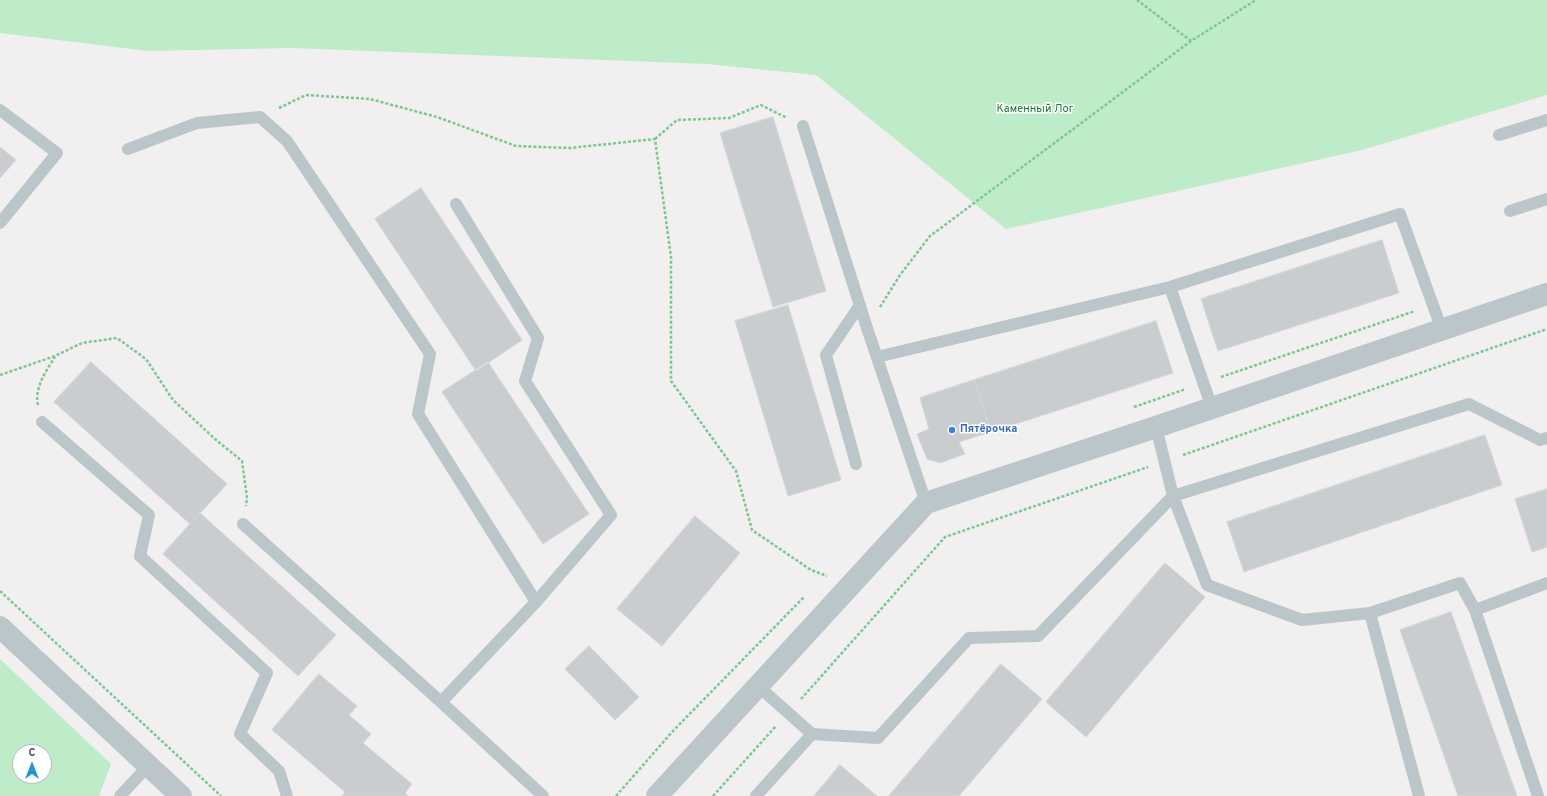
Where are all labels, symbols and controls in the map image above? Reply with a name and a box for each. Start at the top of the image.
park label: Каменный Лог [997,103,1073,117]
place label: Пятёрочка [960,423,1017,437]
marker: Пятёрочка [947,425,957,435]
north arrow [12,744,52,784]
text: С [28,746,36,760]

